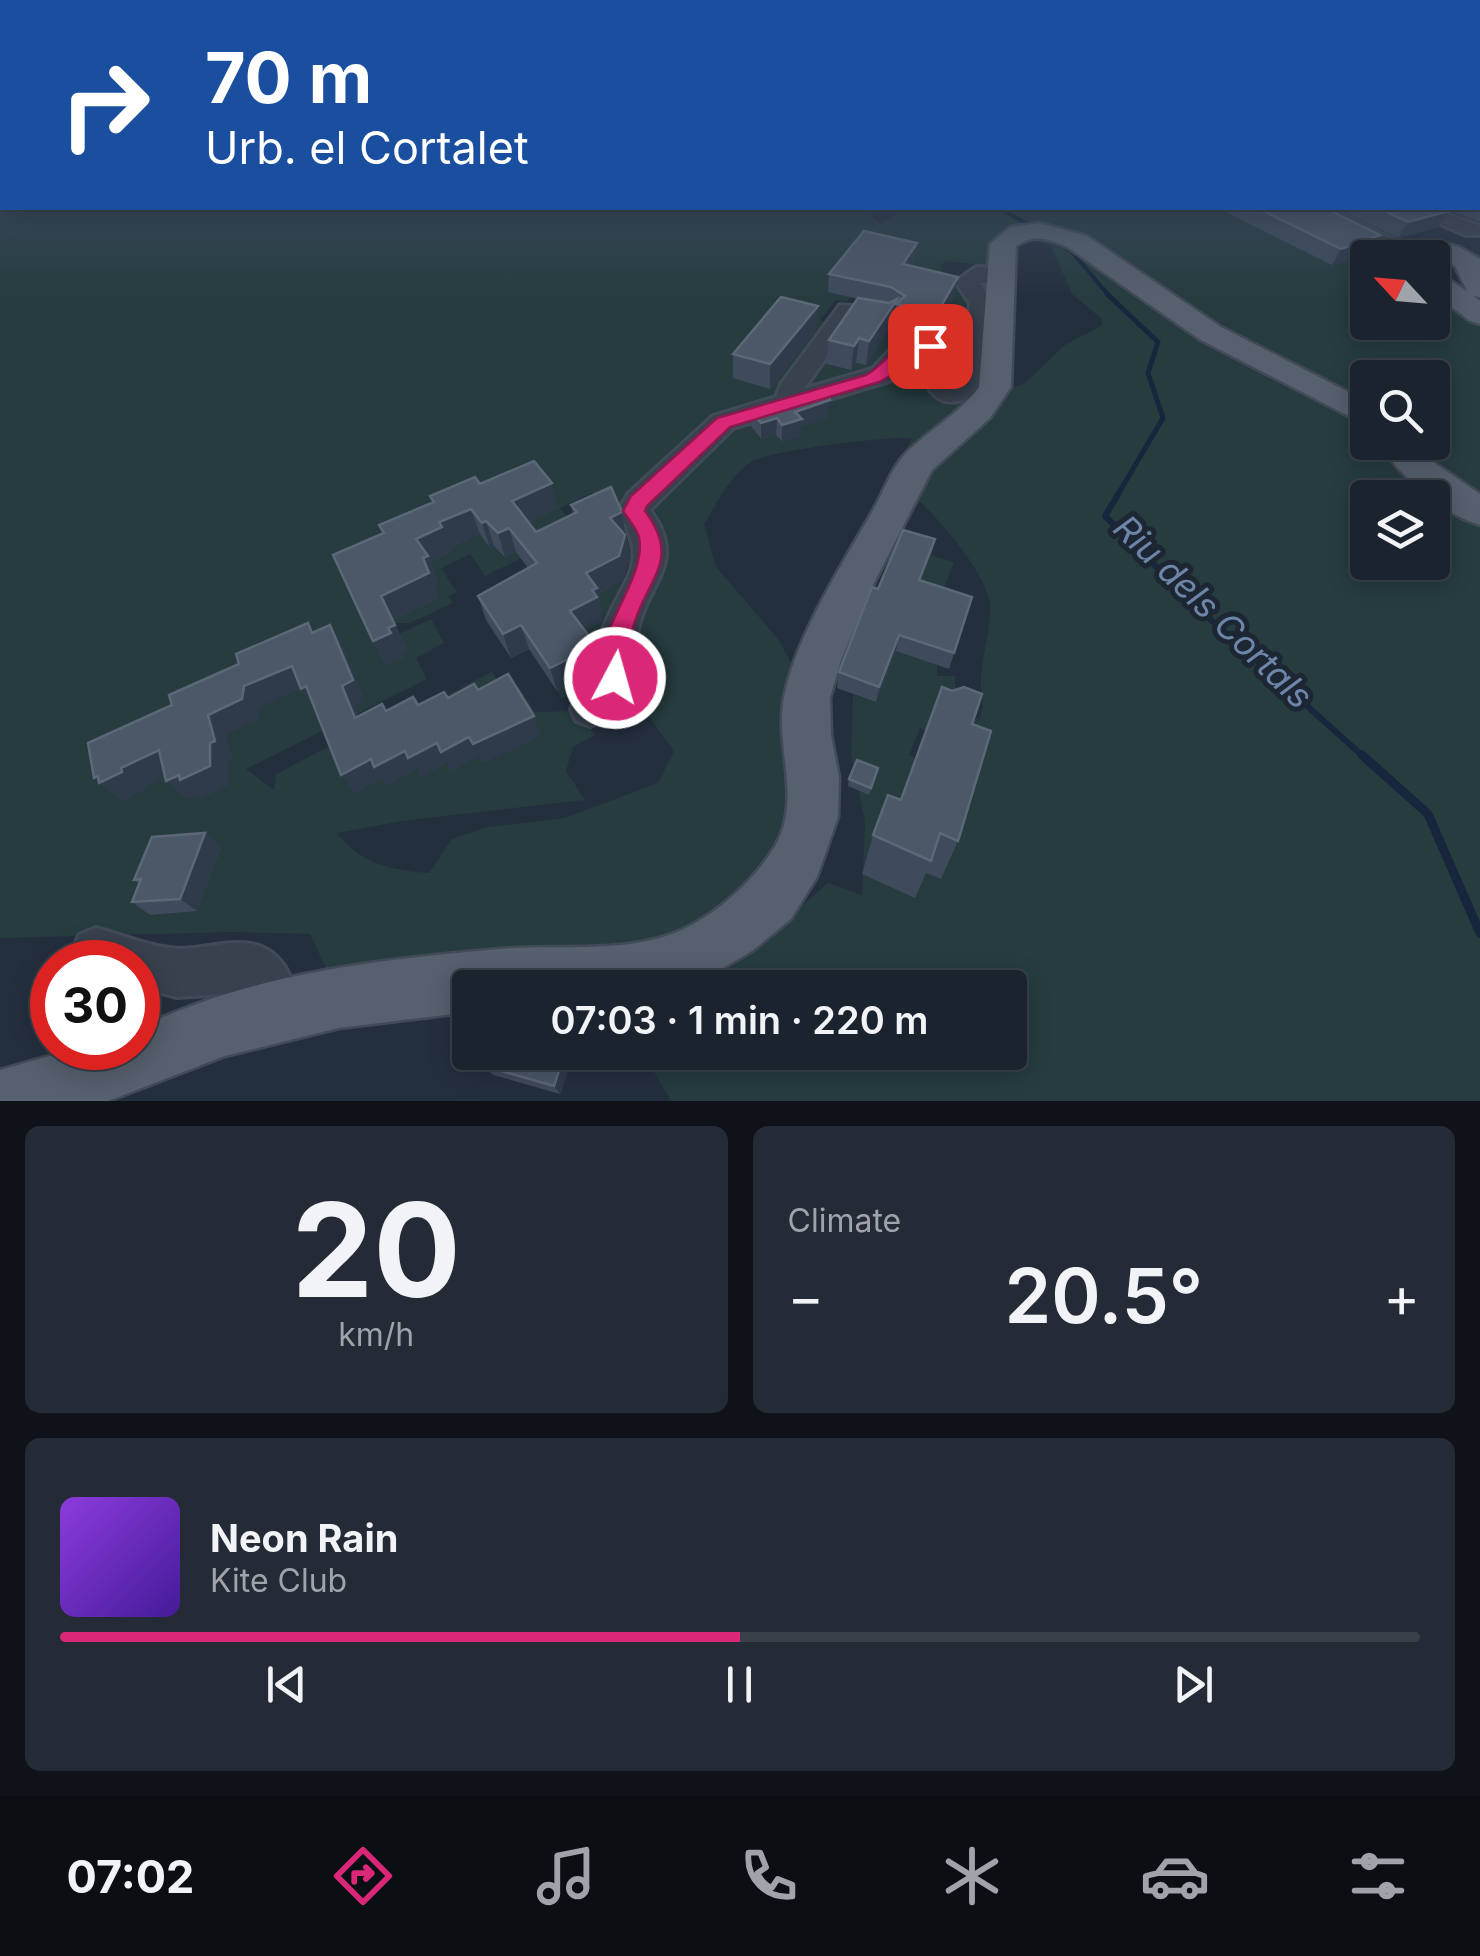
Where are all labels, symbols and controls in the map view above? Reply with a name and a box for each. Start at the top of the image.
text: 70 m [205,35,372,120]
icon: right [40,40,170,170]
text: Urb. el Cortalet [205,120,529,175]
north arrow [1350,240,1450,340]
map controls [1350,240,1450,580]
pin [888,304,973,389]
icon: arrive [903,319,958,374]
button: search [1350,360,1450,460]
button: layers [1350,480,1450,580]
water label: Riu dels Cortals [1106,506,1322,717]
position arrow [563,626,667,730]
speed limit sign: 30 [30,940,160,1070]
text: 07:03 · 1 min · 220 m [550,997,929,1043]
text: 20 [291,1171,461,1328]
text: Climate [788,1201,901,1240]
text: 20.5° [1004,1250,1203,1341]
text: − [788,1264,824,1330]
text: + [1384,1264,1420,1330]
text: km/h [338,1315,414,1354]
text: Neon Rain [210,1515,398,1561]
text: Kite Club [210,1561,347,1600]
icon: previous [259,1657,314,1712]
icon: pause [712,1657,767,1712]
icon: next [1166,1657,1221,1712]
icon: directions [328,1841,398,1911]
icon: music [531,1841,601,1911]
icon: phone [734,1841,804,1911]
icon: climate [937,1841,1007,1911]
icon: car [1140,1841,1210,1911]
icon: filters [1343,1841,1413,1911]
text: 07:02 [67,1849,194,1904]

